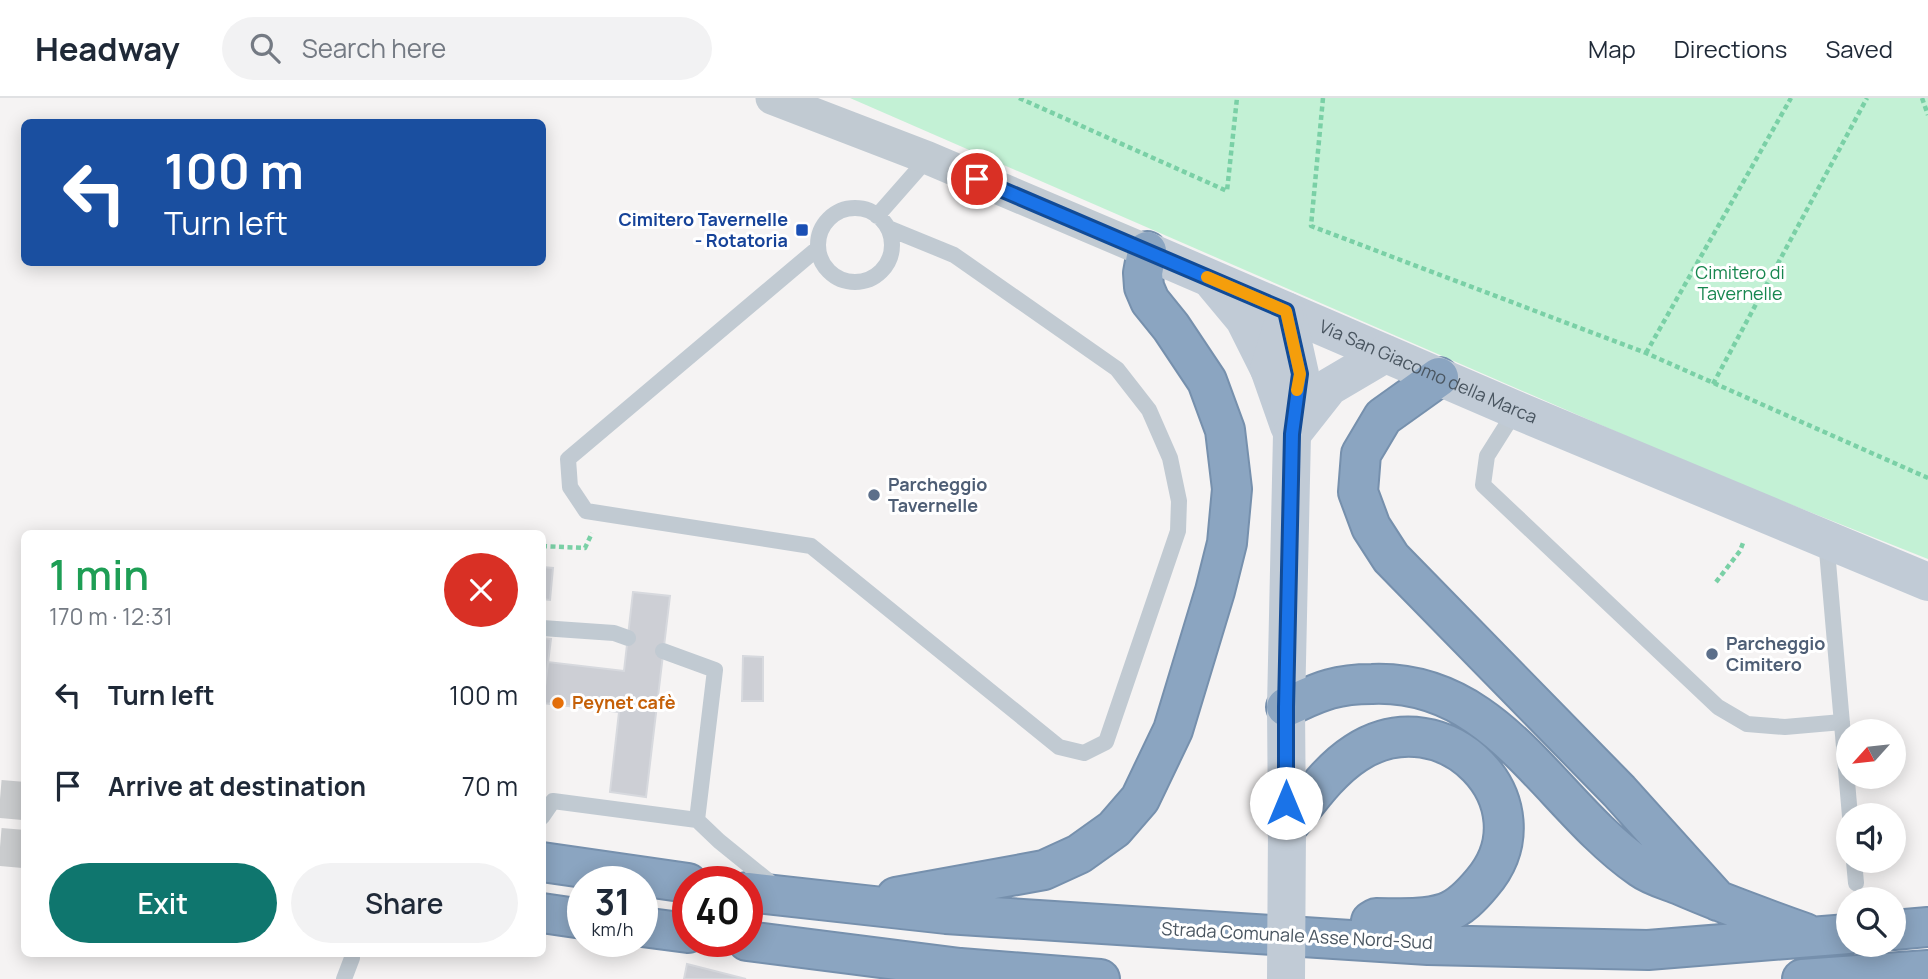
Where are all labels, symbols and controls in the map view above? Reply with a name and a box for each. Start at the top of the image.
search box [222,17,712,80]
text: Headway [35,26,180,71]
icon: search [246,29,284,67]
text: Search here [302,30,446,66]
text: Map [1588,32,1636,65]
text: Directions [1674,32,1787,65]
text: Saved [1825,32,1893,65]
text: 100 m [164,137,304,204]
icon: left [49,147,140,238]
pin [947,149,1007,209]
icon: arrive [958,160,996,198]
text: Turn left [164,201,288,245]
place label: Cimitero Tavernelle - Rotatoria [618,207,788,252]
marker: Cimitero Tavernelle - Rotatoria [794,222,810,238]
park label: Cimitero di Tavernelle [1695,260,1785,305]
street label: Via San Giacomo della Marca [1316,314,1541,429]
place label: Parcheggio Tavernelle [888,472,987,517]
marker: Parcheggio Tavernelle [866,487,882,503]
text: 1 min [49,545,149,603]
button: close [444,553,518,627]
text: 170 m · 12:31 [49,600,173,632]
place label: Parcheggio Cimitero [1726,631,1825,676]
marker: Parcheggio Cimitero [1704,646,1720,662]
icon: left [49,676,87,714]
text: Turn left [108,677,215,713]
text: 100 m [449,677,518,713]
place label: Peynet cafè [572,690,676,714]
marker: Peynet cafè [550,695,566,711]
north arrow [1836,719,1906,789]
map controls [1836,719,1906,957]
position arrow [1249,766,1323,840]
icon: arrive [49,767,87,805]
text: Arrive at destination [108,768,366,804]
text: 70 m [462,768,518,804]
button: sound [1836,803,1906,873]
button: Exit [49,863,277,943]
button: Share [291,863,518,943]
speed limit sign: 40 [672,866,763,957]
text: 31 [595,878,630,926]
button: search [1836,887,1906,957]
street label: Strada Comunale Asse Nord-Sud [1161,916,1433,954]
text: km/h [592,917,633,941]

